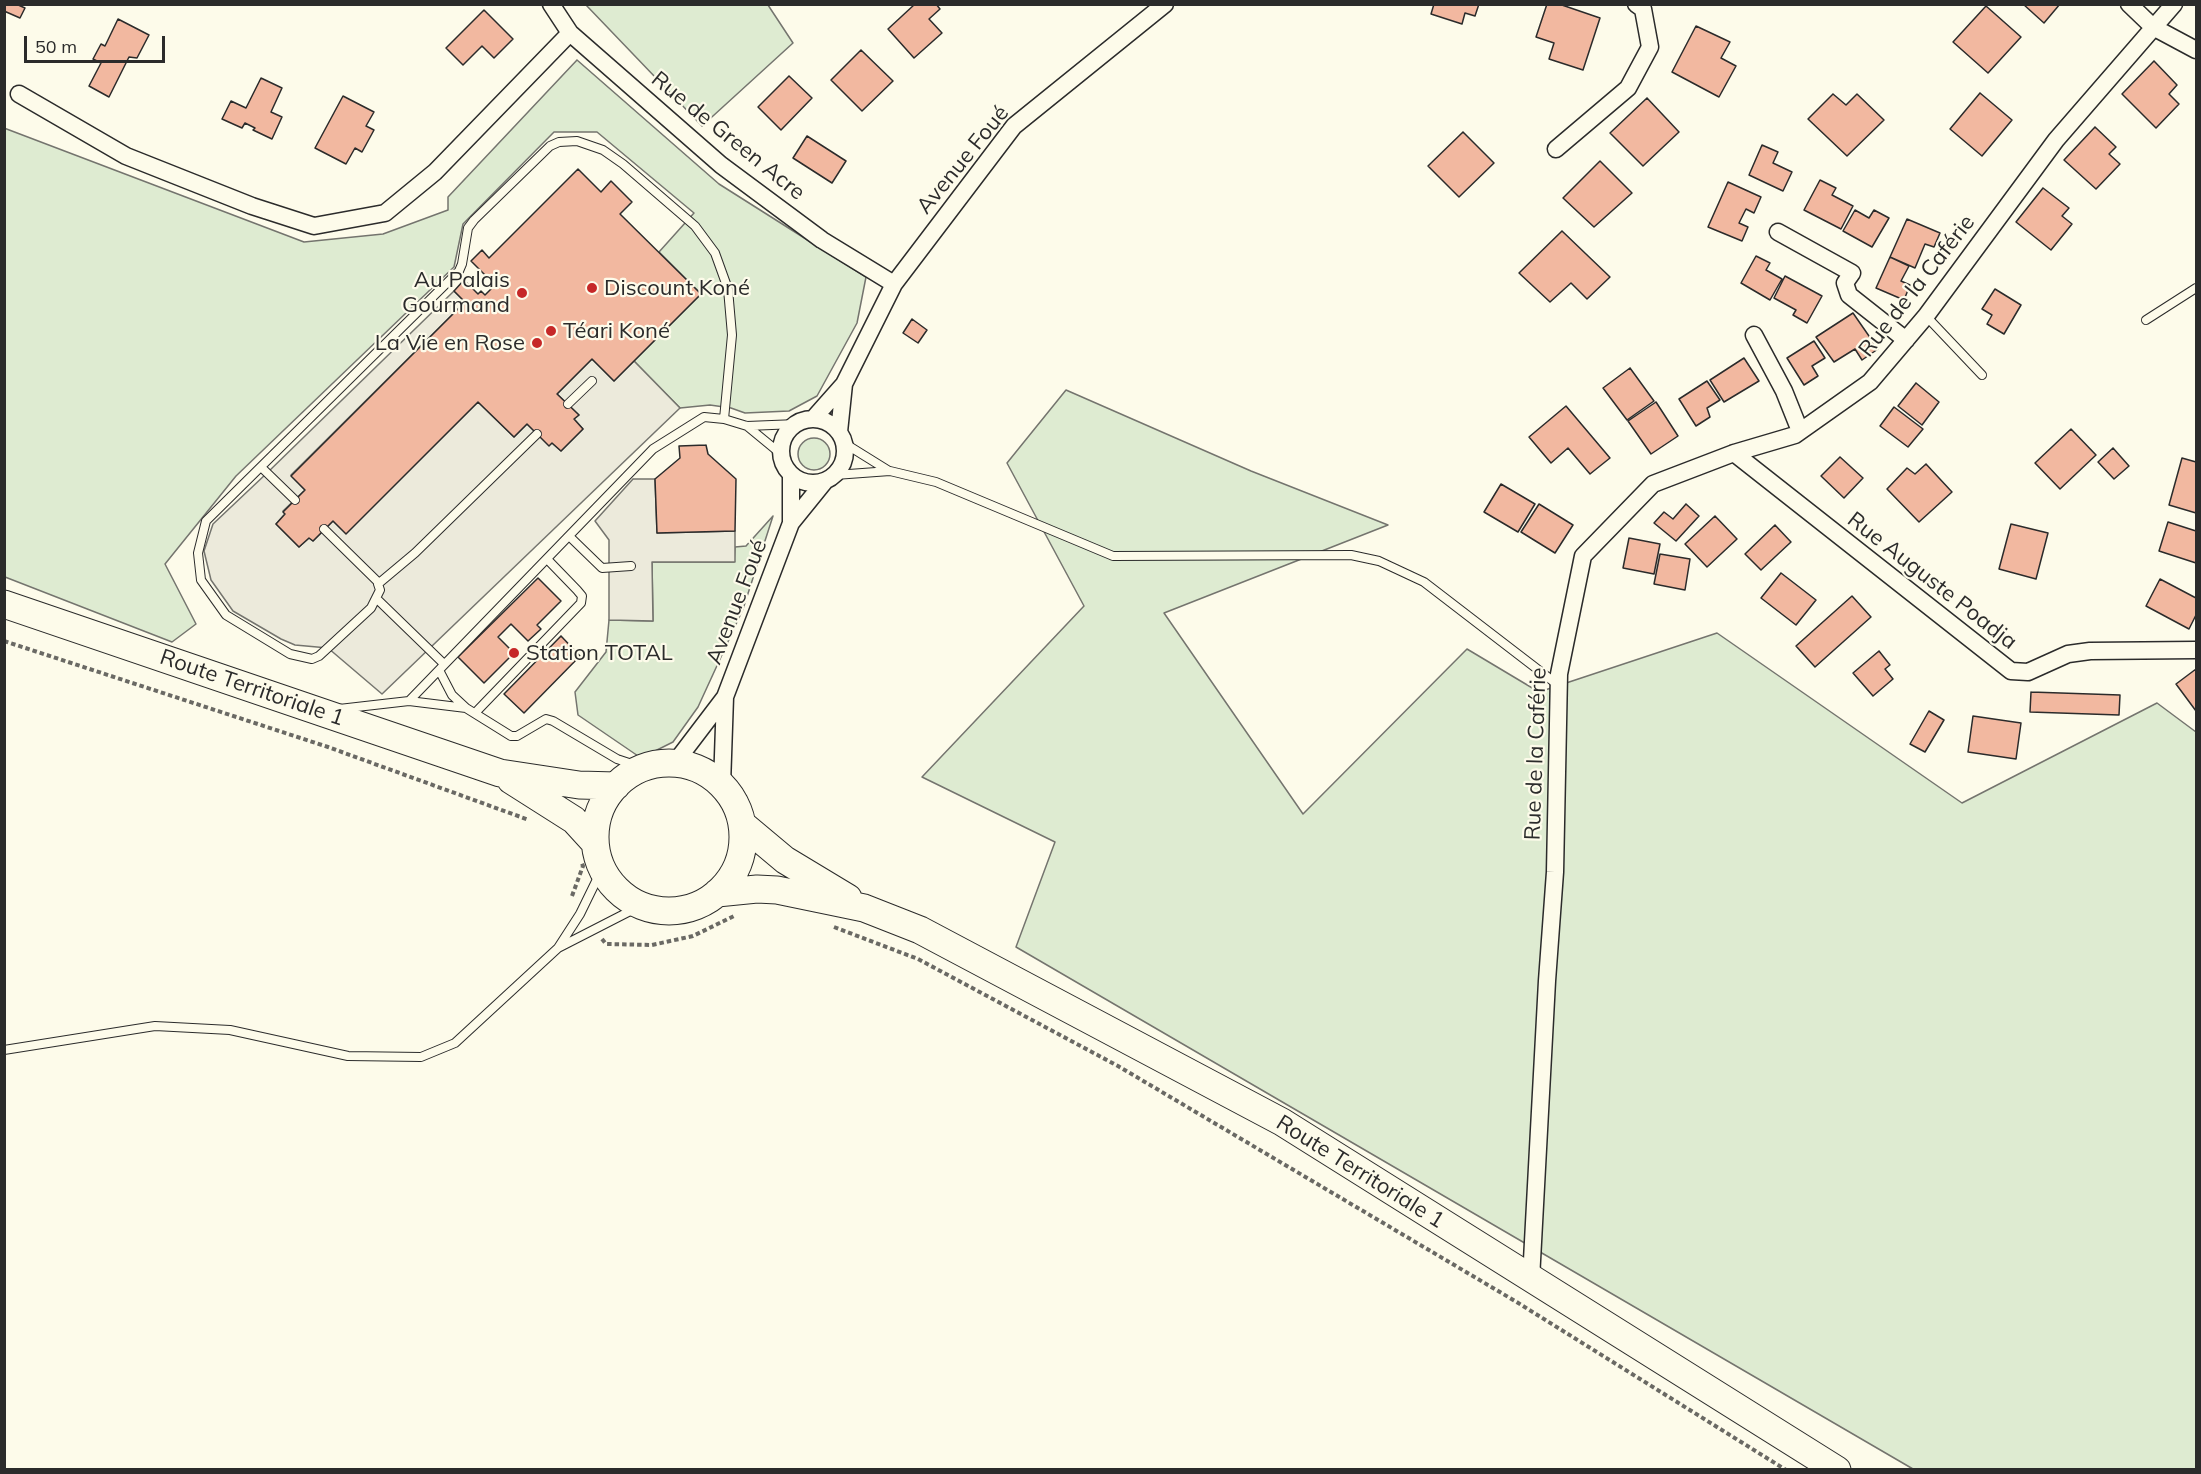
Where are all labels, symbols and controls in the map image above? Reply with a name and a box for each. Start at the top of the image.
scale bar [27,24,168,62]
text: 50 m [35,35,77,58]
street label: Rue de Green Acre [646,66,810,206]
street label: Avenue Foué [911,101,1015,219]
street label: Rue de la Caférie [1853,210,1981,362]
place label: Au Palais Gourmand [402,267,510,318]
place label: Discount Koné [604,275,750,301]
marker: Discount Koné [585,281,599,295]
marker: Au Palais Gourmand [515,286,529,300]
place label: Téari Koné [563,318,670,344]
marker: Téari Koné [544,324,558,338]
place label: La Vie en Rose [375,330,525,356]
marker: La Vie en Rose [530,336,544,350]
street label: Rue Auguste Poadja [1842,507,2022,655]
street label: Avenue Foué [701,536,773,668]
place label: Station TOTAL [526,640,673,666]
street label: Route Territoriale 1 [156,644,348,732]
marker: Station TOTAL [507,646,521,660]
street label: Rue de la Caférie [1520,667,1552,841]
street label: Route Territoriale 1 [1271,1110,1449,1234]

